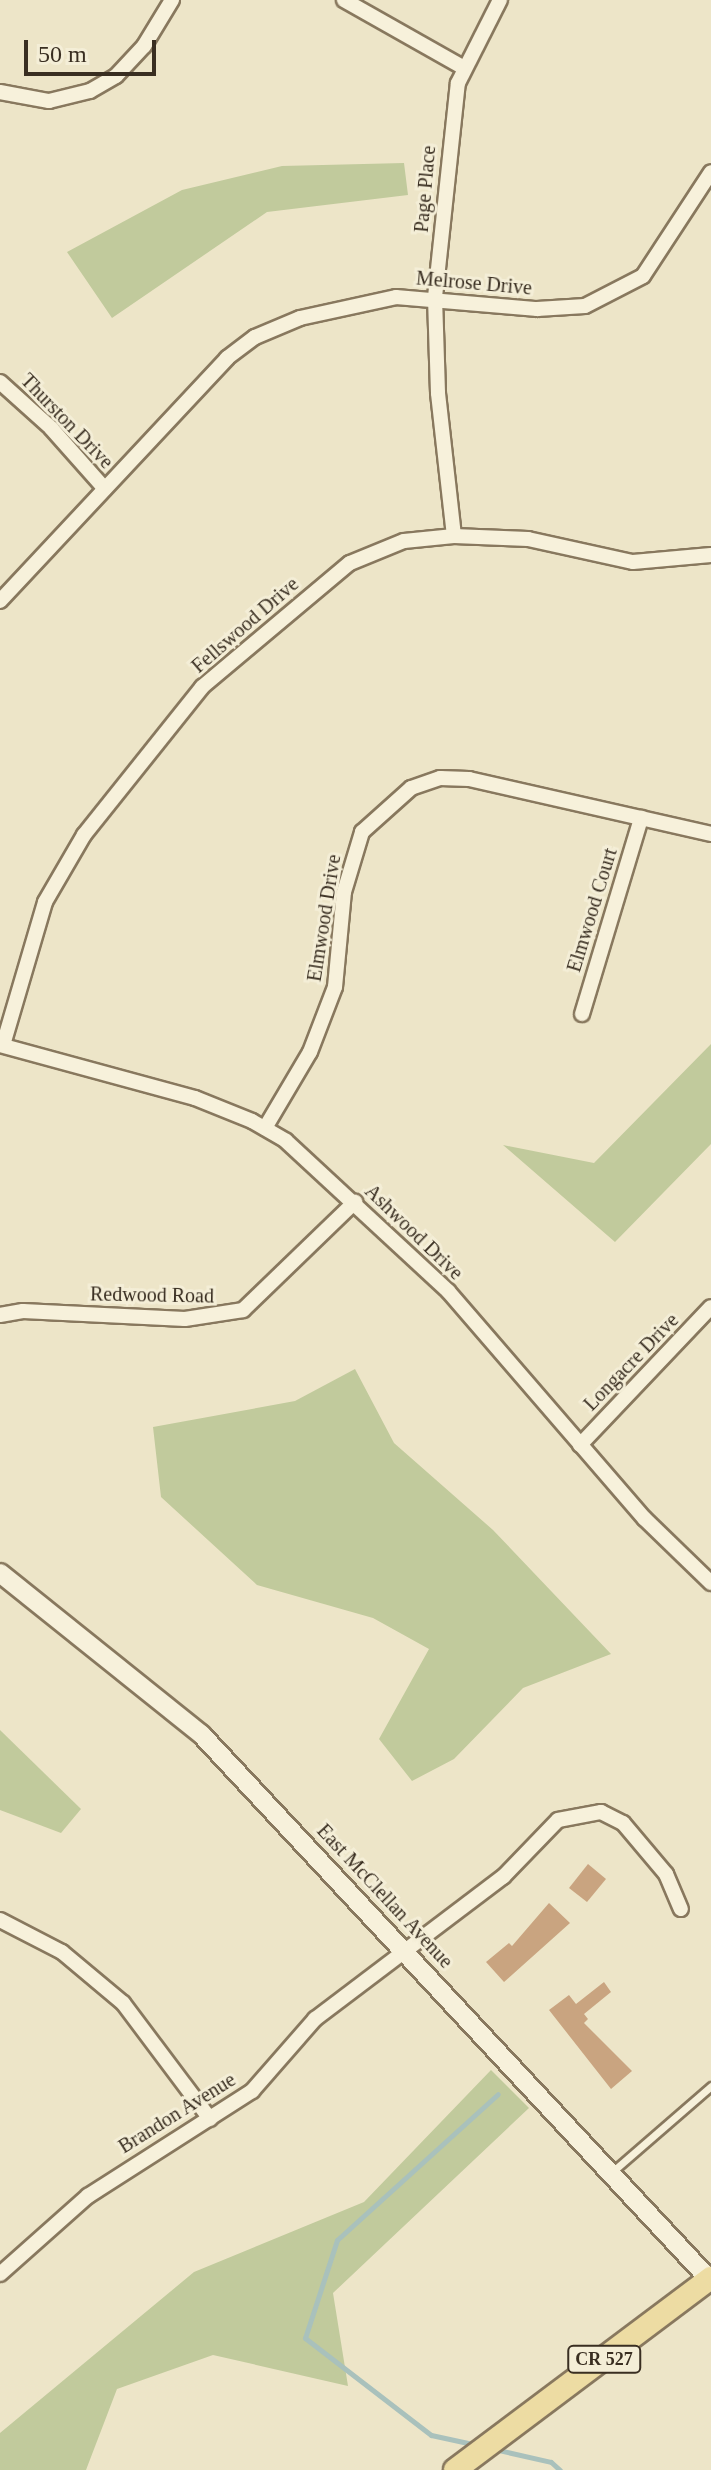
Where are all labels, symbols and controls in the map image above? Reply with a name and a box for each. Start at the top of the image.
scale bar [28,24,160,74]
text: 50 m [38,41,87,67]
street label: Page Place [409,145,441,233]
street label: Melrose Drive [415,266,533,300]
street label: Thurston Drive [16,369,118,473]
street label: Fellswood Drive [187,572,303,678]
street label: Elmwood Court [562,845,622,975]
street label: Elmwood Drive [302,853,346,983]
street label: Ashwood Drive [360,1179,468,1285]
street label: Redwood Road [90,1282,214,1308]
street label: Longacre Drive [579,1308,683,1416]
street label: East McClellan Avenue [312,1818,458,1974]
street label: Brandon Avenue [114,2067,240,2159]
road number: CR 527 [566,2345,642,2373]

